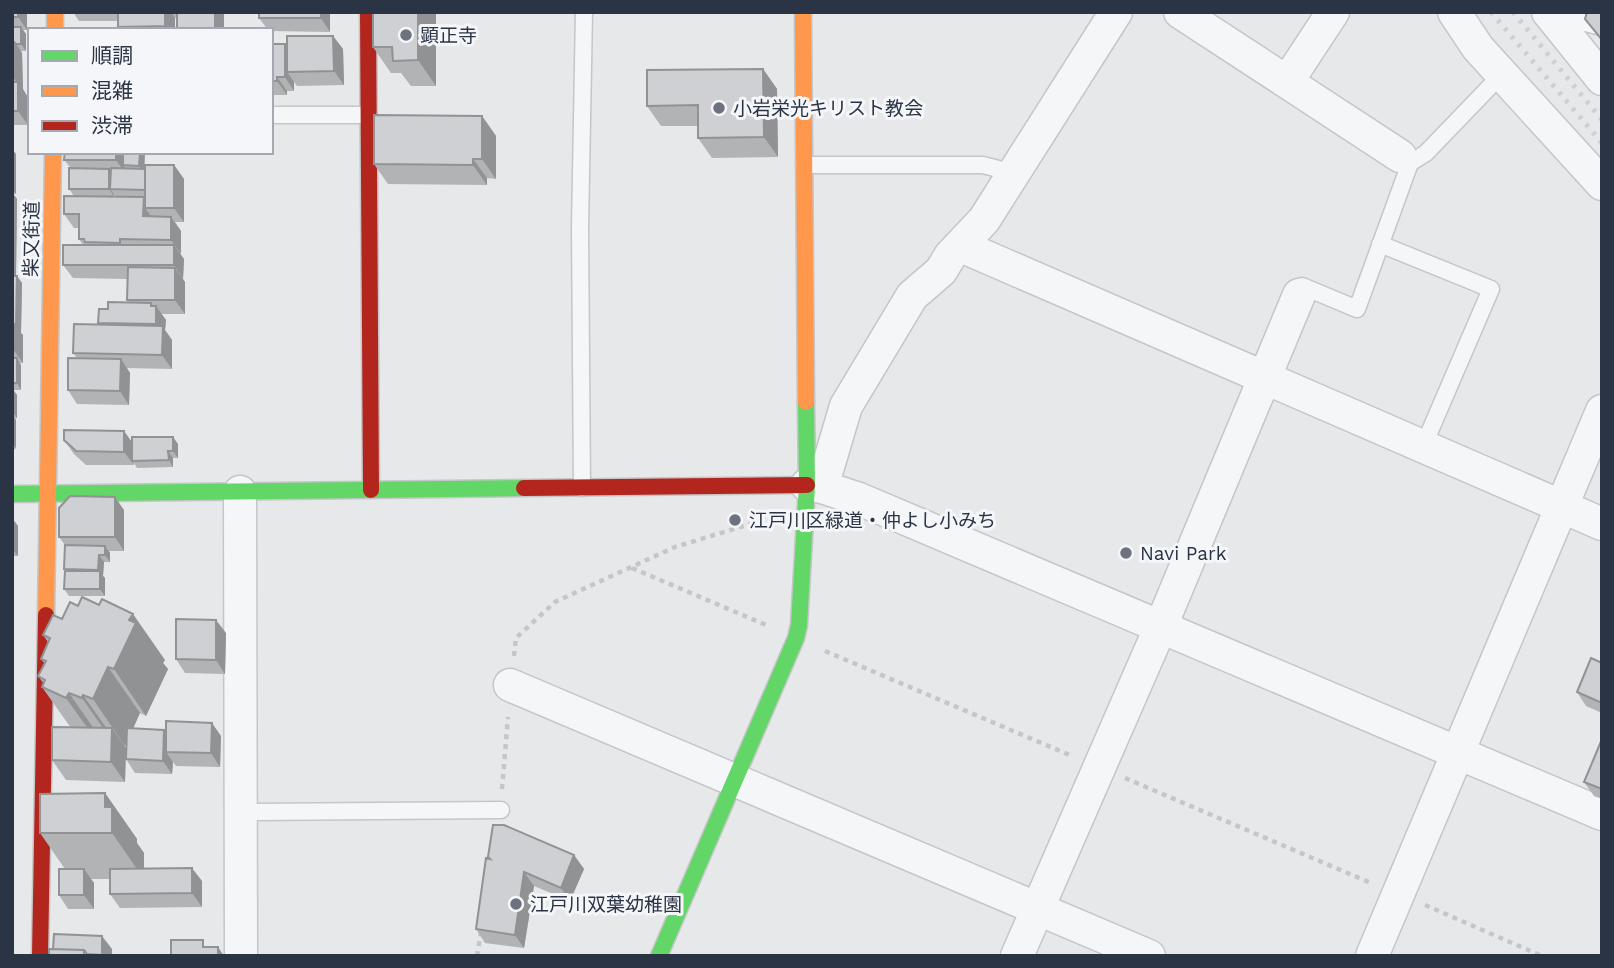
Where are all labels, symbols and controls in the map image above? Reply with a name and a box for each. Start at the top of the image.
place label: 顕正寺 [420,24,477,47]
marker: 顕正寺 [398,27,414,43]
legend [28,28,273,154]
text: 順調 [91,43,133,68]
text: 混雑 [91,78,133,103]
place label: 小岩栄光キリスト教会 [733,97,923,120]
marker: 小岩栄光キリスト教会 [711,100,727,116]
text: 渋滞 [91,113,133,138]
street label: 柴又街道 [19,201,44,277]
place label: 江戸川区緑道・仲よし小みち [749,509,996,532]
marker: 江戸川区緑道・仲よし小みち [727,512,743,528]
place label: Navi Park [1140,542,1227,565]
marker: Navi Park [1118,545,1134,561]
place label: 江戸川双葉幼稚園 [530,893,682,916]
marker: 江戸川双葉幼稚園 [508,896,524,912]

